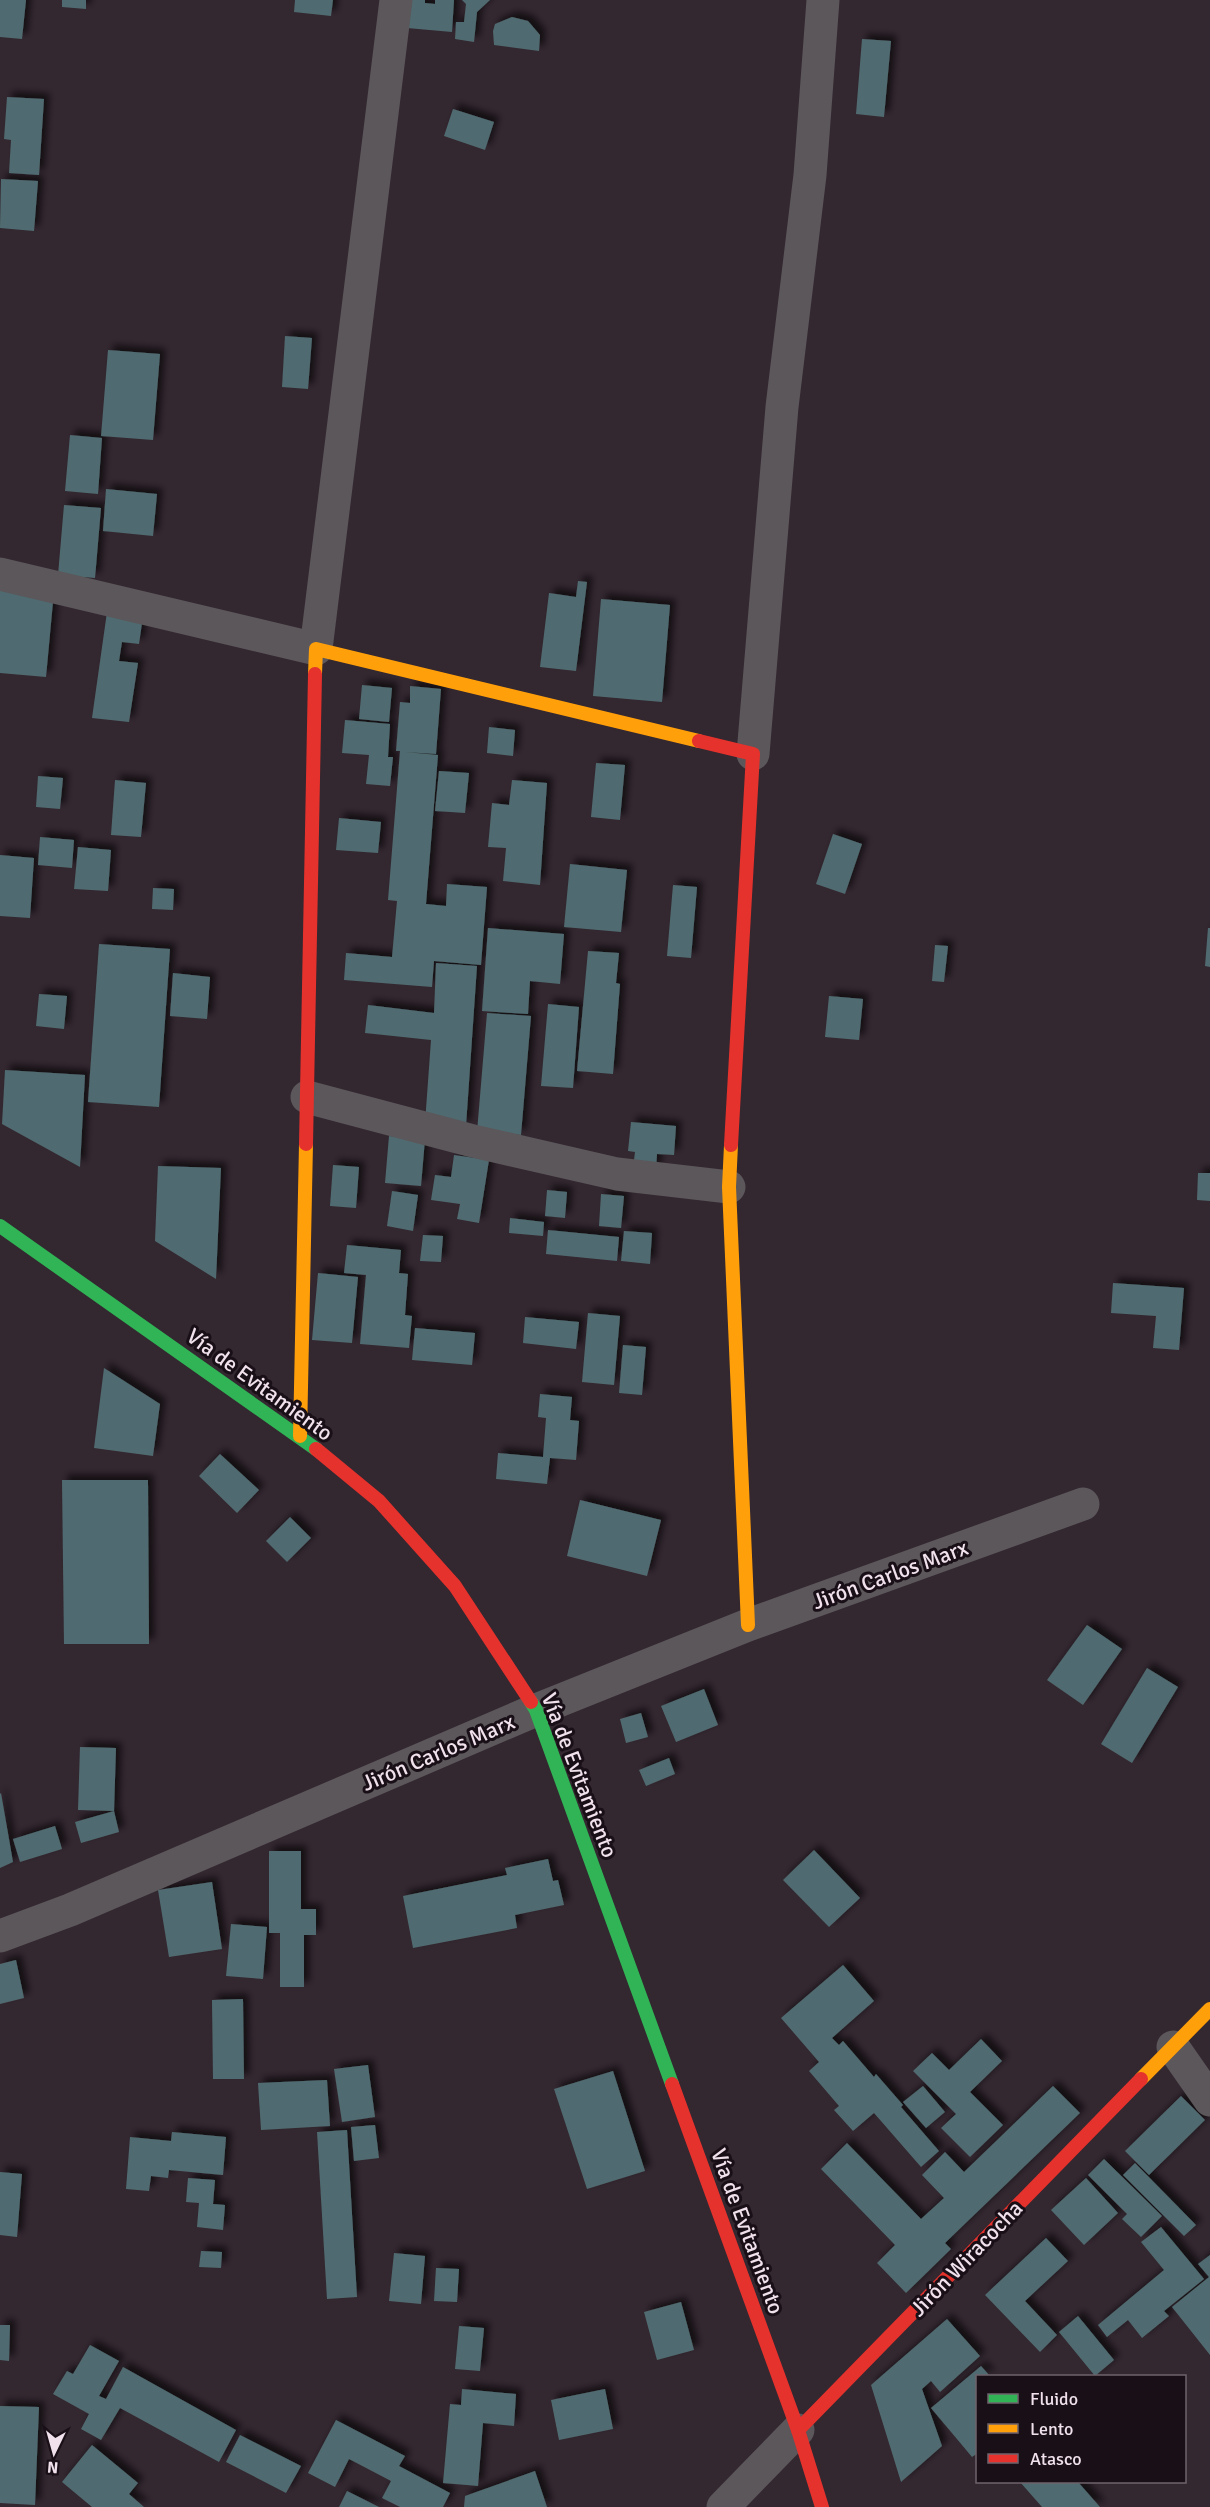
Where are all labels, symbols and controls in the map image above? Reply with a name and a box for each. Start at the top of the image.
street label: Vía de Evitamiento [181,1322,338,1446]
street label: Jirón Carlos Marx [809,1534,972,1615]
street label: Vía de Evitamiento [536,1689,623,1861]
street label: Jirón Carlos Marx [358,1708,519,1797]
street label: Vía de Evitamiento [705,2145,790,2318]
street label: Jirón Wiracocha [904,2195,1028,2322]
legend [976,2375,1186,2483]
text: Fluido [1030,2388,1078,2410]
text: Lento [1030,2418,1073,2440]
north arrow [24,2423,84,2483]
text: Atasco [1030,2448,1082,2470]
text: N [46,2456,59,2477]

